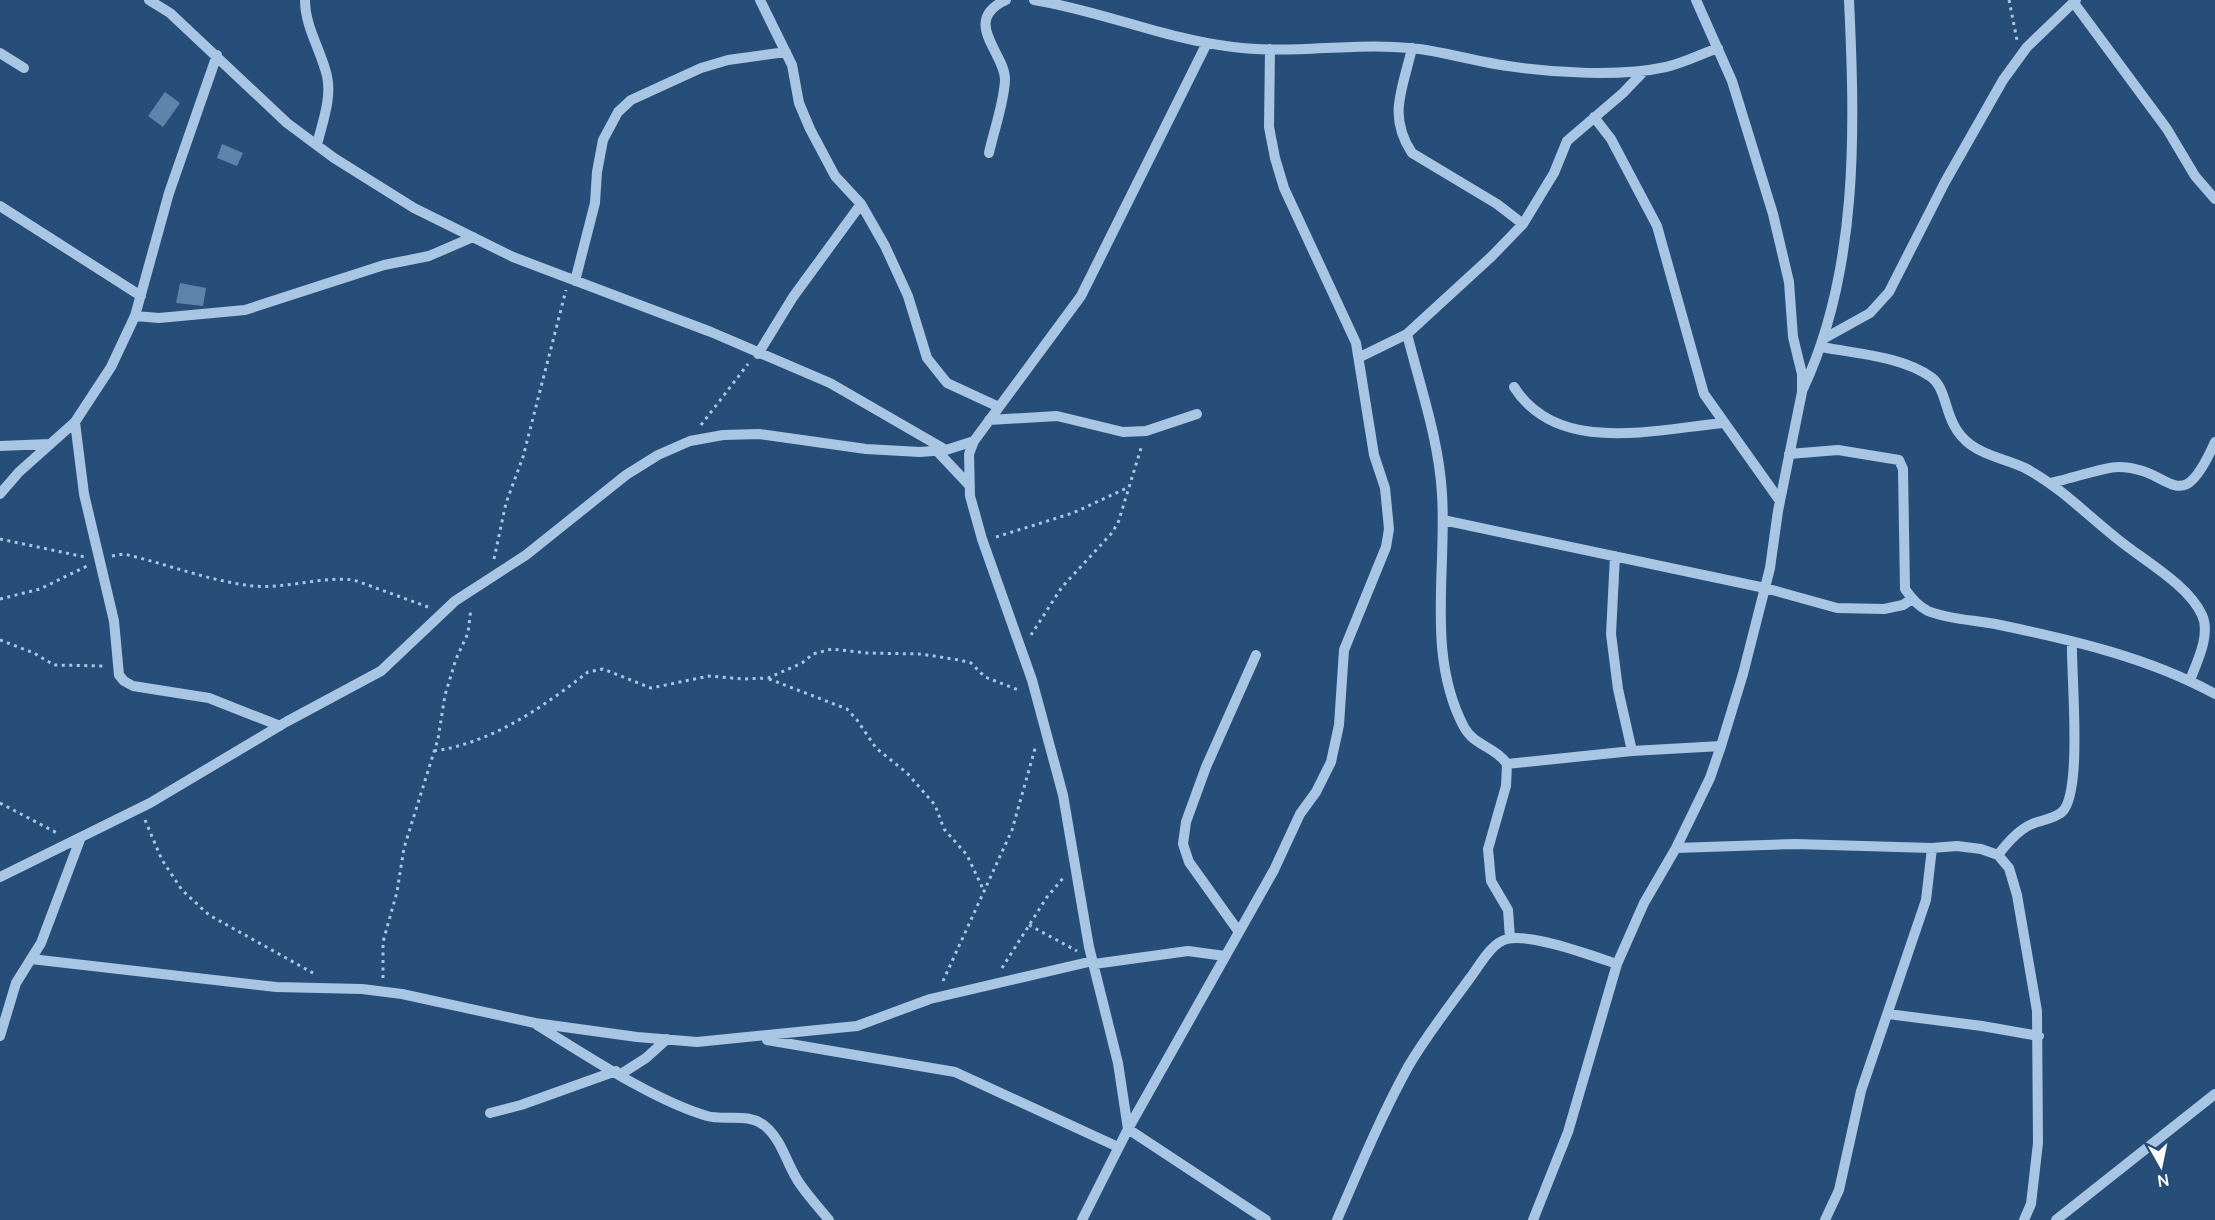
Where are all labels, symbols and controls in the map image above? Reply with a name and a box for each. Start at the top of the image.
north arrow [2131,1136,2191,1196]
text: N [2156,1169,2171,1193]

